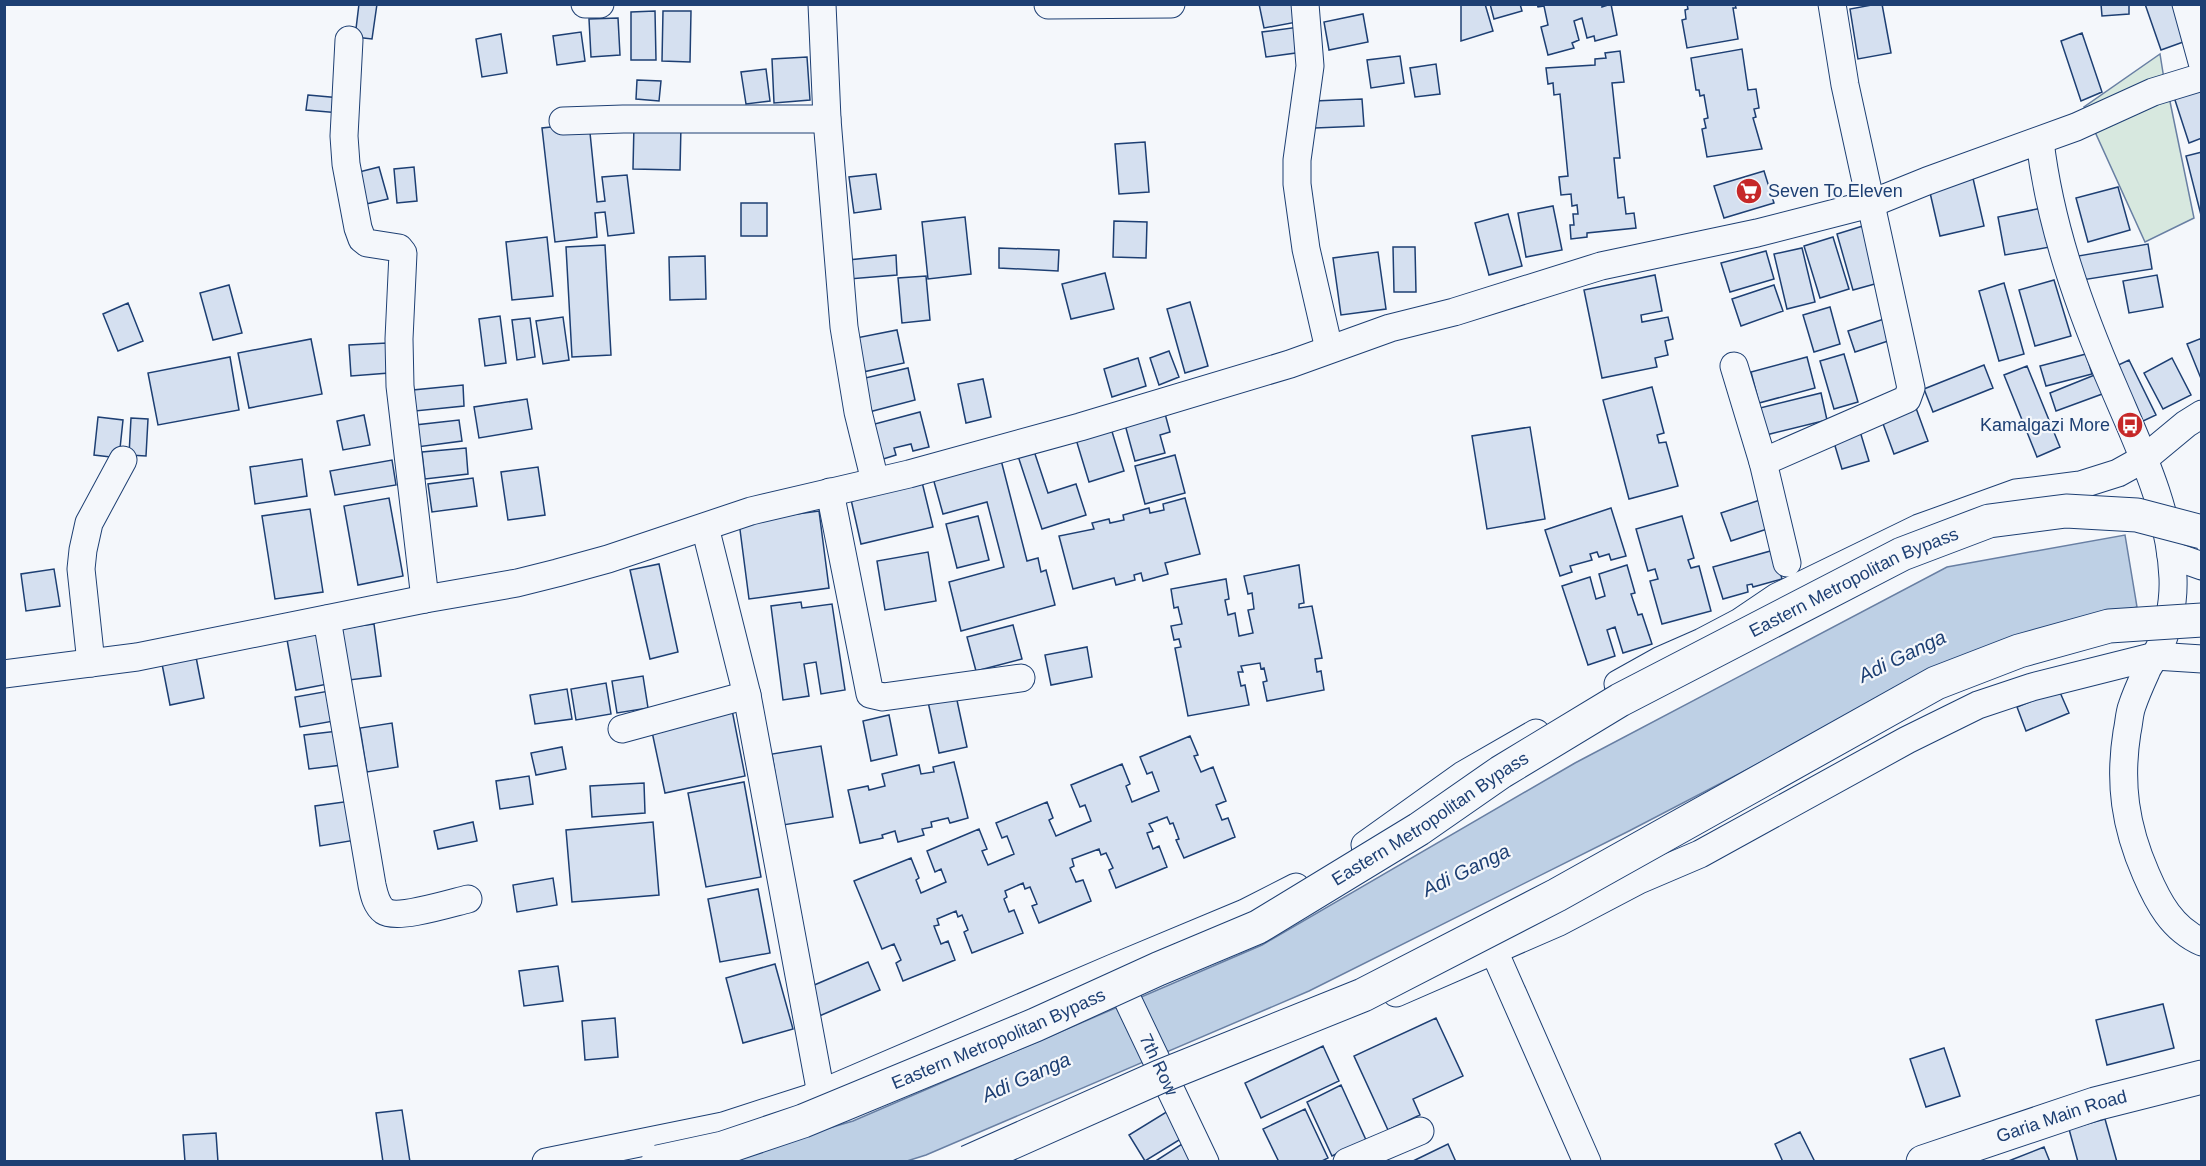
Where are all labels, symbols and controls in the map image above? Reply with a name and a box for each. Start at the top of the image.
supermarket icon: Seven To Eleven [1734,176,1764,206]
place label: Seven To Eleven [1768,181,1903,201]
bus stop icon: Kamalgazi More [2115,410,2145,440]
place label: Kamalgazi More [1980,415,2110,435]
street label: Eastern Metropolitan Bypass [1746,524,1961,641]
water label: Adi Ganga [1854,625,1949,687]
street label: Eastern Metropolitan Bypass [1328,748,1532,890]
water label: Adi Ganga [1418,839,1513,901]
street label: Eastern Metropolitan Bypass [889,984,1108,1093]
street label: 7th Row [1135,1031,1182,1100]
water label: Adi Ganga [977,1048,1074,1107]
street label: Garia Main Road [1994,1086,2129,1147]

